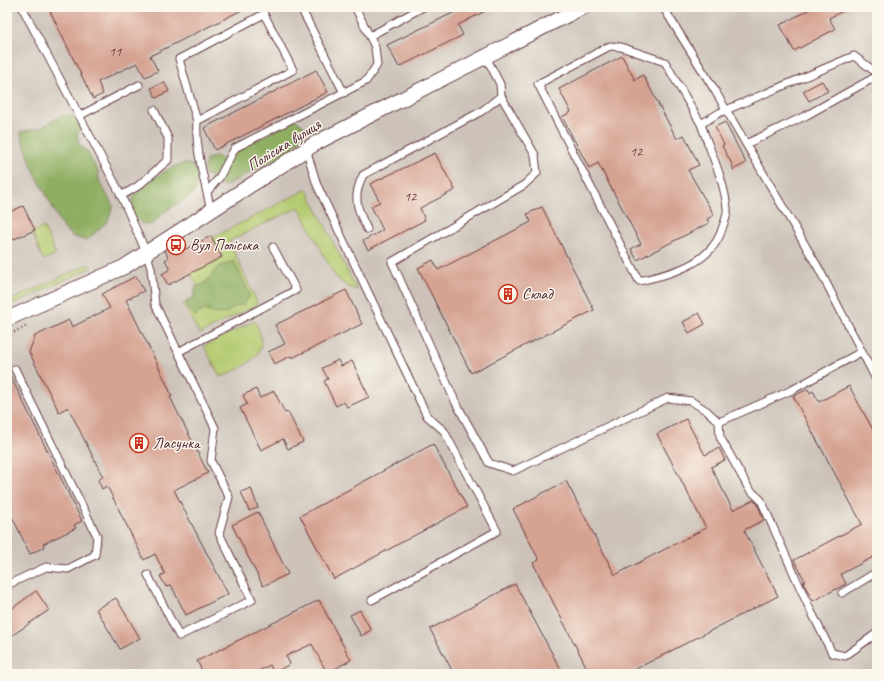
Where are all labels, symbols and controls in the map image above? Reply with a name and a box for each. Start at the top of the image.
house number: 11 [109,43,122,60]
street label: Поліська вулиця [243,114,326,176]
house number: 12 [630,143,644,160]
house number: 12 [404,188,418,205]
bus stop icon: Вул Поліська [165,234,187,256]
place label: Вул Поліська [190,235,260,255]
building icon: Склад [497,283,519,305]
place label: Склад [522,284,554,304]
building icon: Ласунка [128,432,150,454]
place label: Ласунка [153,433,201,453]

